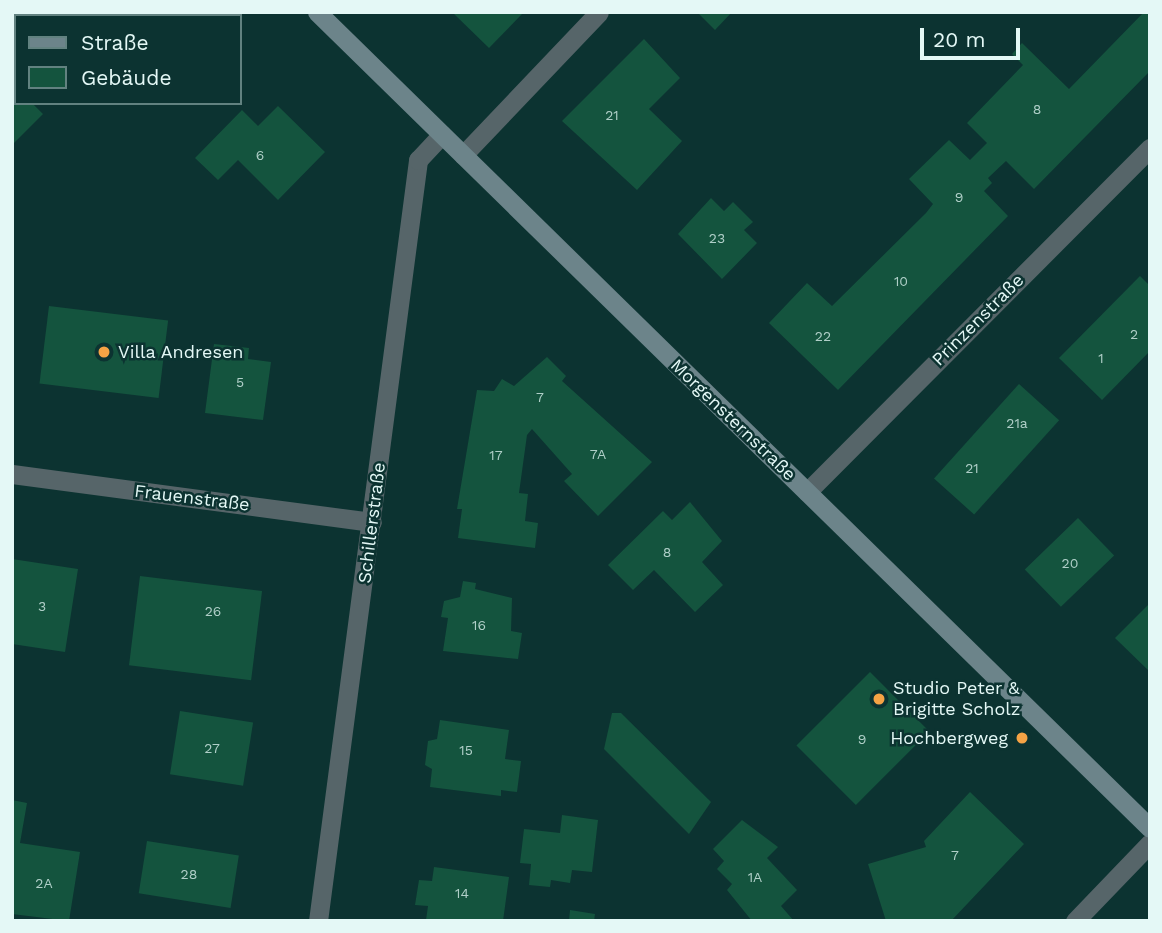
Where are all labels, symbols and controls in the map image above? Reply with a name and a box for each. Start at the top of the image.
legend [14,14,242,105]
scale bar [924,14,1024,58]
text: 20 m [933,27,985,52]
text: Straße [81,30,149,55]
text: Gebäude [81,65,172,90]
house number: 8 [1033,101,1041,117]
house number: 21 [605,107,619,123]
house number: 6 [256,147,264,163]
house number: 9 [955,189,963,205]
house number: 23 [709,230,725,246]
street label: Prinzenstraße [928,270,1028,370]
house number: 10 [894,273,908,289]
house number: 2 [1130,326,1138,342]
house number: 22 [815,328,831,344]
place label: Villa Andresen [118,341,245,363]
marker: Villa Andresen [96,344,112,360]
house number: 1 [1098,350,1104,366]
street label: Morgensternstraße [666,355,800,485]
house number: 5 [236,374,244,390]
house number: 7 [536,389,544,405]
house number: 21a [1006,415,1028,431]
house number: 7A [590,446,606,462]
house number: 17 [489,447,503,463]
house number: 21 [965,460,979,476]
street label: Schillerstraße [354,461,390,585]
street label: Frauenstraße [133,480,251,516]
house number: 8 [663,544,671,560]
house number: 20 [1062,555,1078,571]
house number: 3 [38,598,46,614]
house number: 26 [205,603,221,619]
house number: 16 [472,617,486,633]
place label: Studio Peter & Brigitte Scholz [893,678,1020,720]
marker: Studio Peter & Brigitte Scholz [871,691,887,707]
place label: Hochbergweg [890,727,1008,749]
marker: Hochbergweg [1014,730,1030,746]
house number: 9 [858,731,866,747]
house number: 27 [204,740,220,756]
house number: 15 [459,742,473,758]
house number: 7 [951,847,959,863]
house number: 28 [181,866,197,882]
house number: 1A [748,869,762,885]
house number: 2A [35,875,53,891]
house number: 14 [455,885,469,901]

